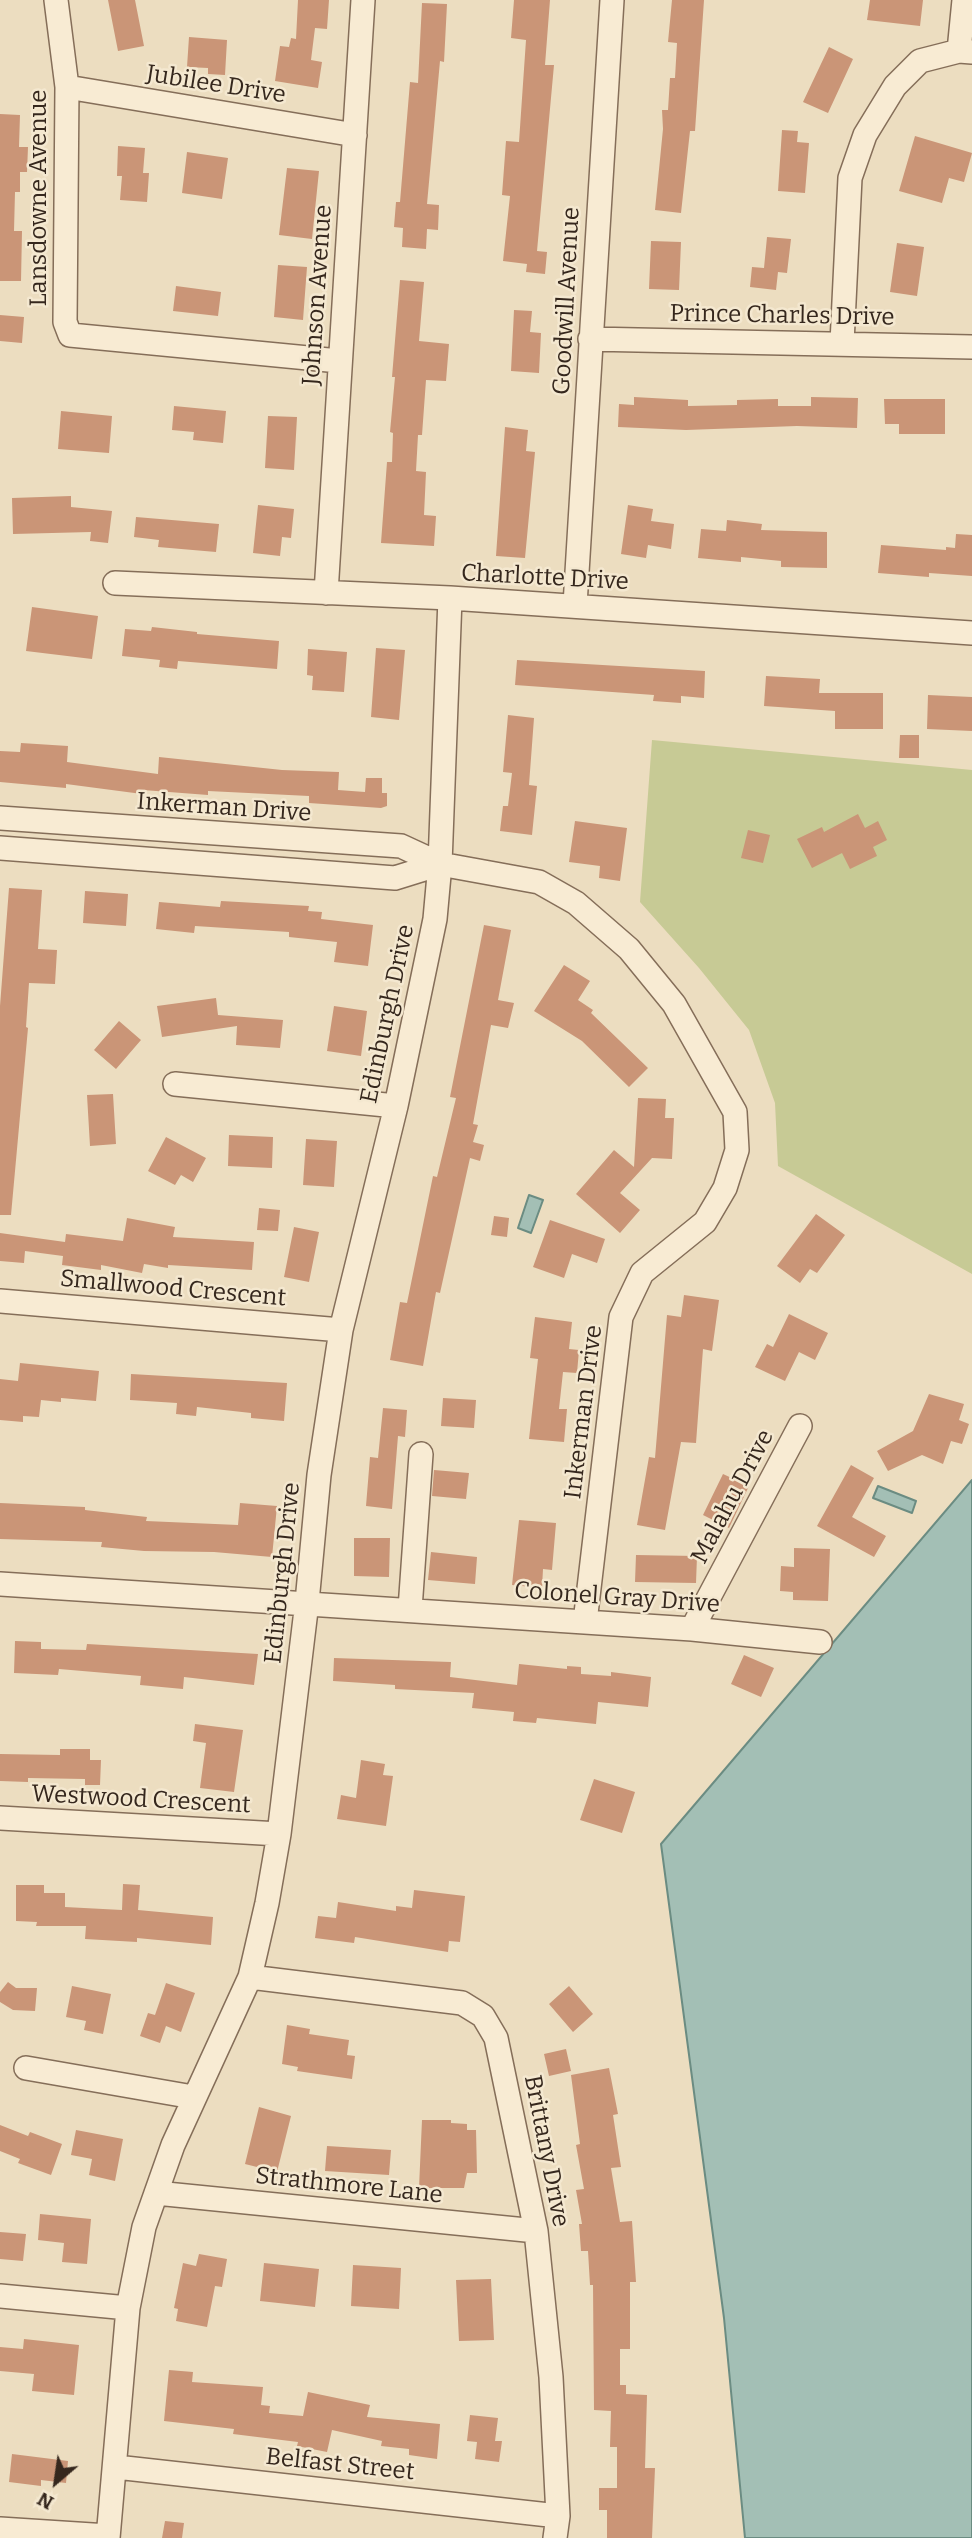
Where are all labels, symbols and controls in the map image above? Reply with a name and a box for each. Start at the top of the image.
street label: Jubilee Drive [144,60,288,110]
street label: Lansdowne Avenue [25,90,53,306]
street label: Johnson Avenue [297,204,339,386]
street label: Goodwill Avenue [548,206,586,396]
street label: Prince Charles Drive [669,300,895,332]
street label: Charlotte Drive [460,559,630,597]
street label: Inkerman Drive [136,788,312,828]
street label: Edinburgh Drive [355,922,421,1106]
street label: Smallwood Crescent [59,1265,287,1313]
street label: Inkerman Drive [559,1323,609,1501]
street label: Malahu Drive [686,1425,780,1569]
street label: Edinburgh Drive [259,1481,307,1665]
street label: Colonel Gray Drive [513,1576,721,1620]
street label: Westwood Crescent [31,1780,251,1820]
street label: Brittany Drive [517,2073,575,2229]
street label: Strathmore Lane [254,2162,444,2210]
street label: Belfast Street [264,2443,416,2487]
north arrow [21,2447,91,2517]
text: N [34,2487,58,2514]

